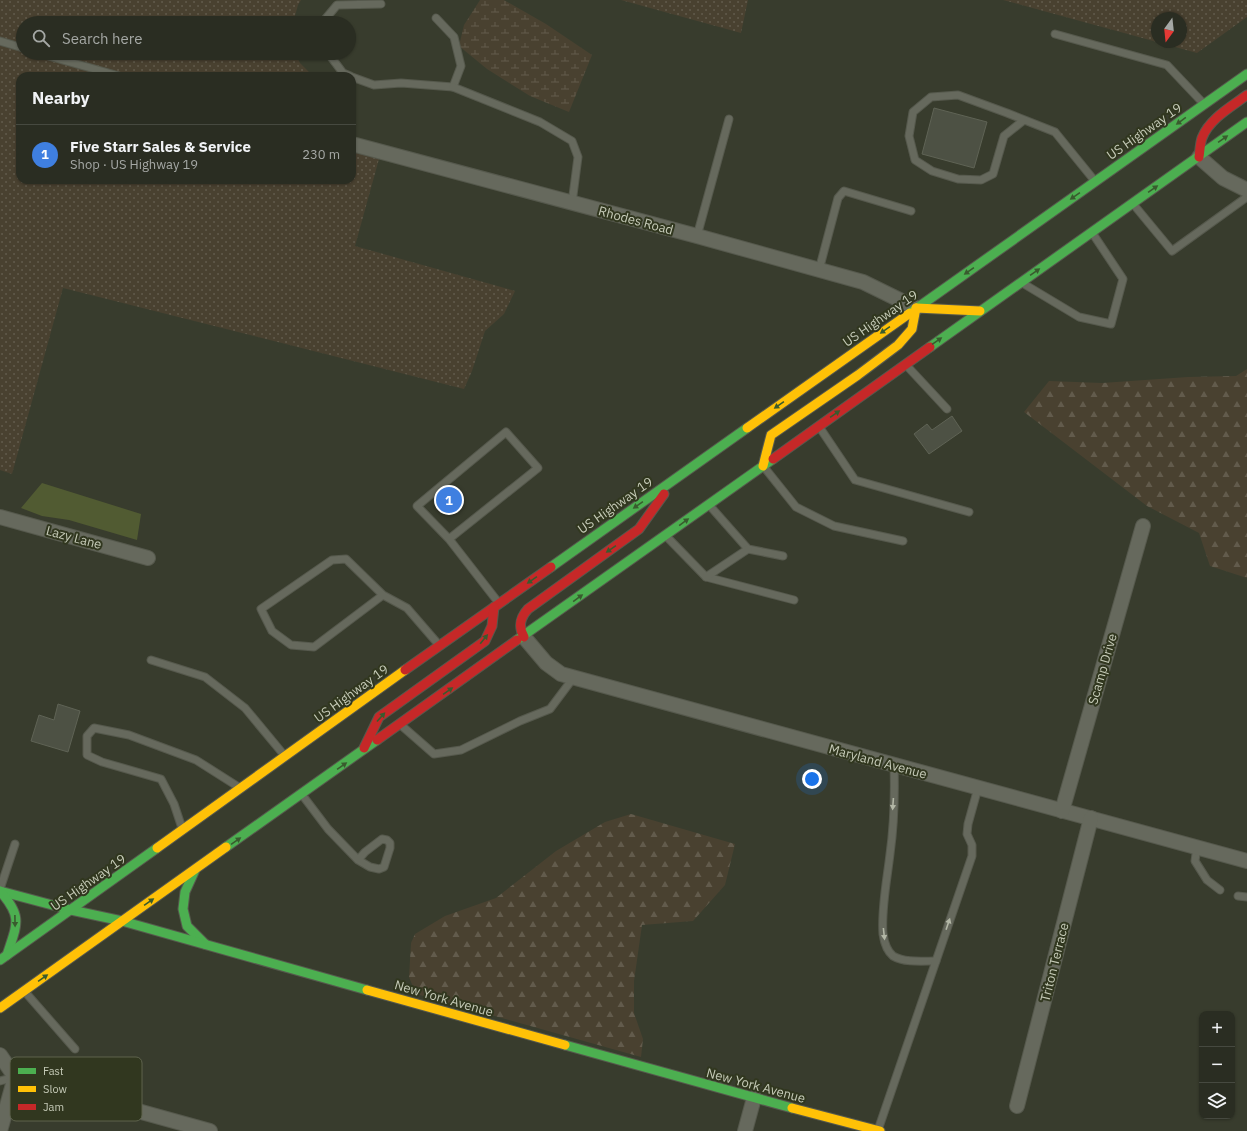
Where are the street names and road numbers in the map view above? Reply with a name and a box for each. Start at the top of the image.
street label: US Highway 19 [1103,99,1185,164]
street label: Rhodes Road [597,202,675,239]
street label: US Highway 19 [839,286,921,351]
street label: US Highway 19 [574,473,656,538]
street label: Lazy Lane [44,522,104,553]
street label: Scamp Drive [1084,632,1121,707]
street label: US Highway 19 [311,661,392,726]
street label: Maryland Avenue [827,740,929,783]
street label: US Highway 19 [47,850,129,915]
street label: Triton Terrace [1036,921,1073,1003]
street label: New York Avenue [393,976,495,1021]
street label: New York Avenue [705,1064,807,1107]

